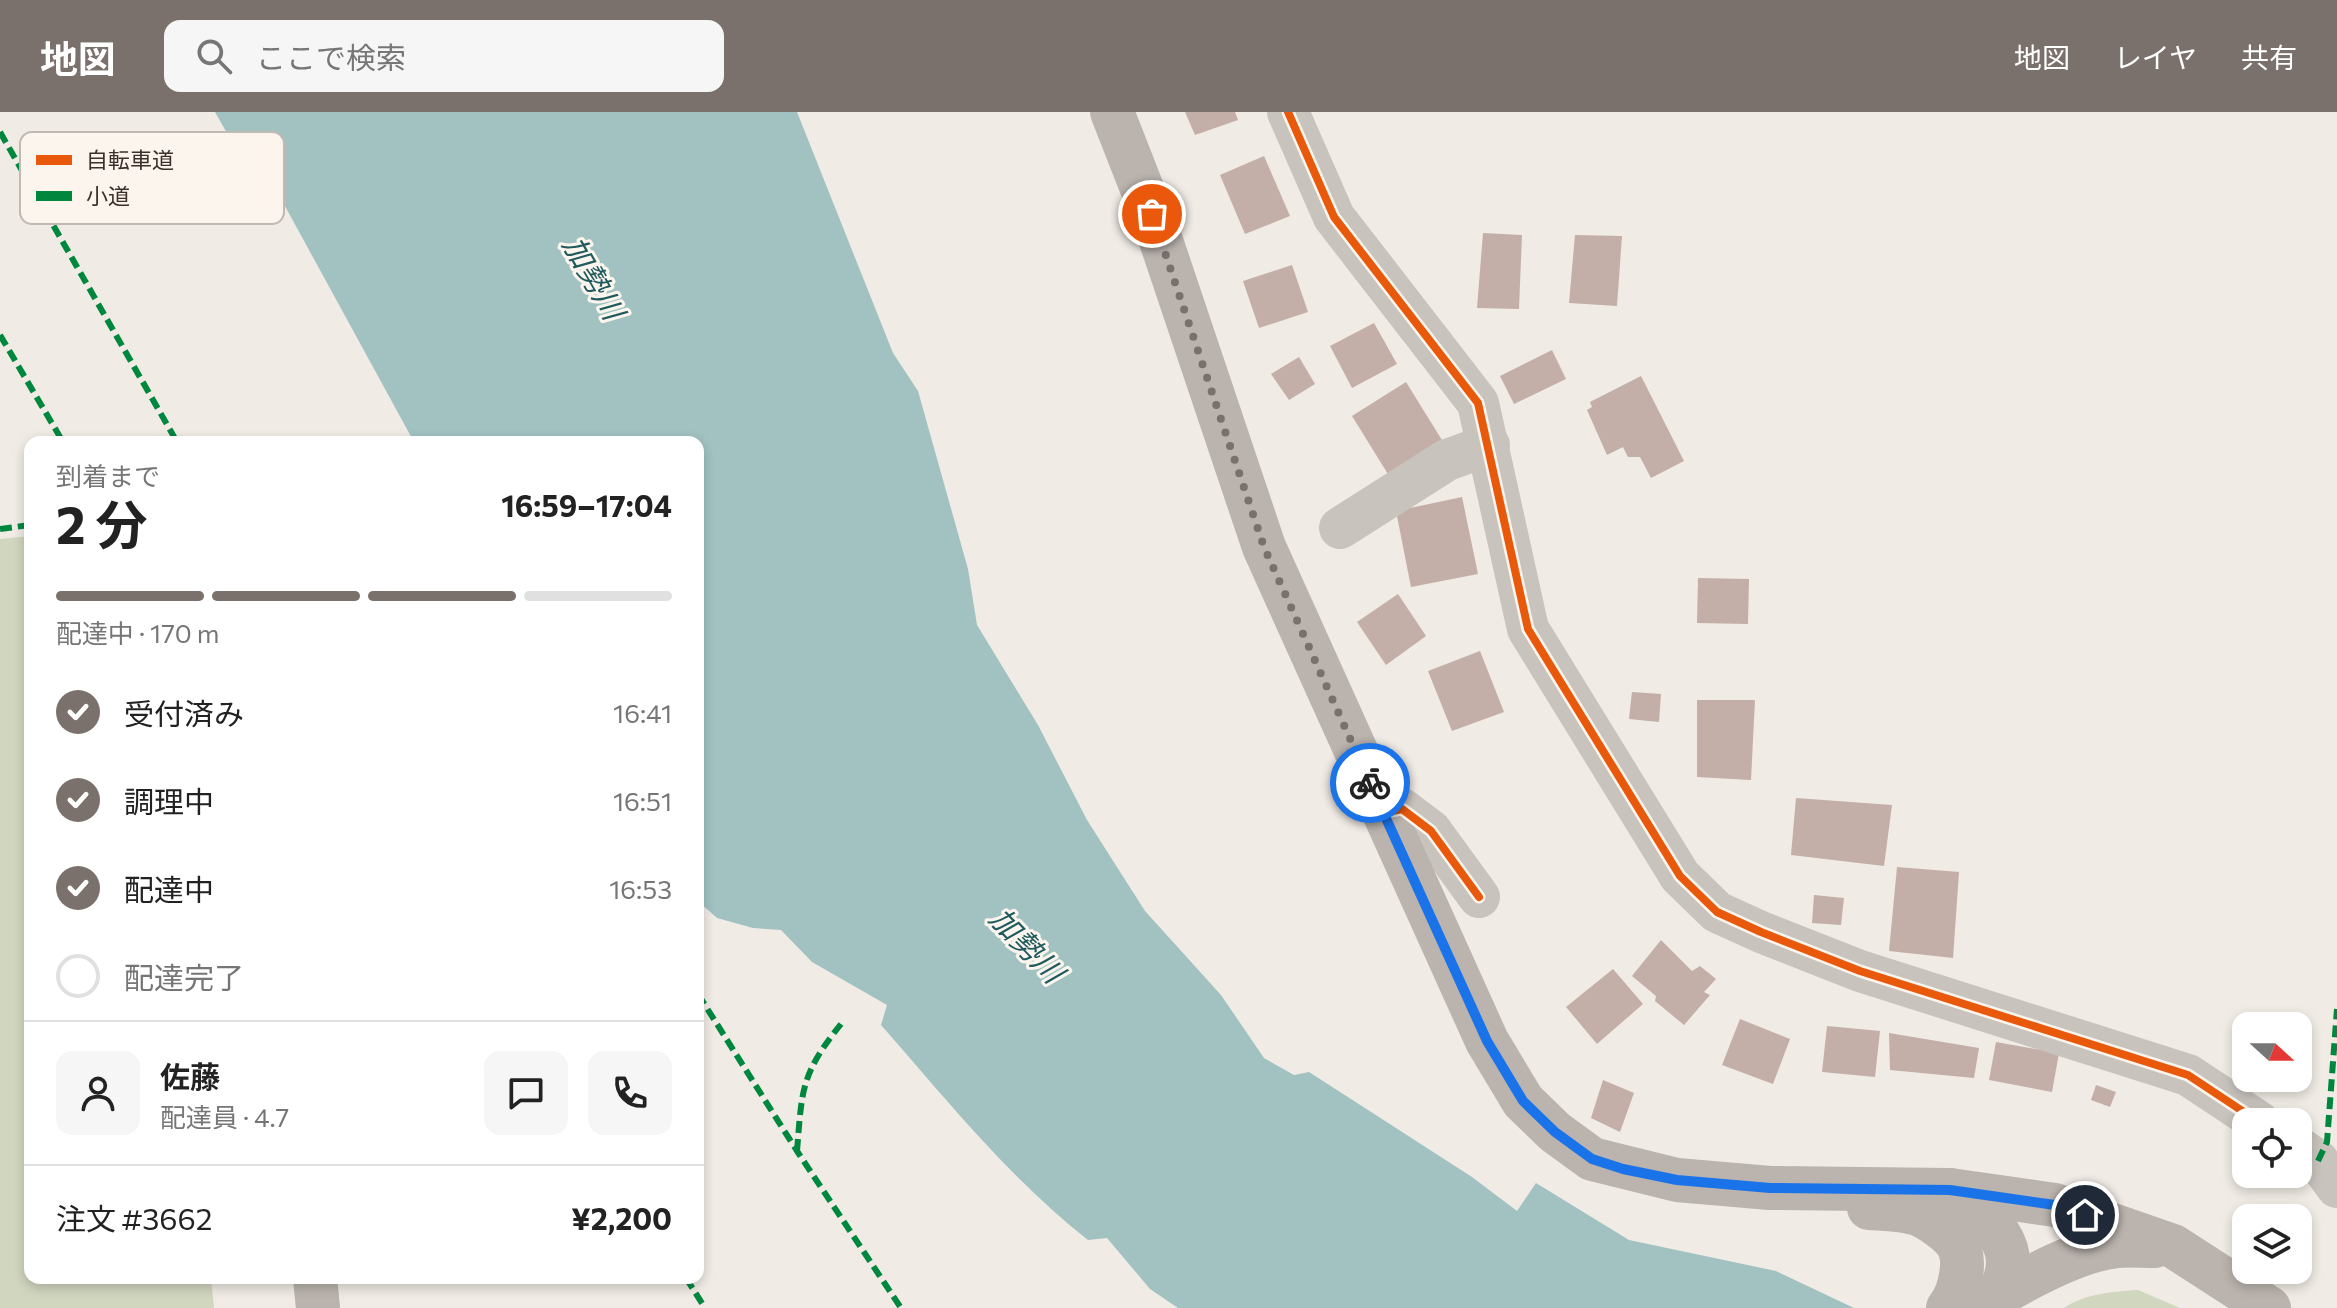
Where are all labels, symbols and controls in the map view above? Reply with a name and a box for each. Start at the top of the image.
search box [164,20,724,92]
text: 地図 [40,34,116,81]
icon: search [192,34,236,78]
text: ここで検索 [256,38,406,75]
text: 地図 [2014,40,2070,74]
text: レイヤ [2114,40,2197,74]
text: 共有 [2241,40,2297,74]
legend [20,132,284,224]
text: 自転車道 [86,146,174,173]
pin [1118,180,1186,248]
text: 小道 [86,182,130,209]
icon: bag [1130,192,1174,236]
water label: 加勢川 [556,229,635,328]
text: 到着まで [56,460,160,491]
text: 16:59–17:04 [501,486,672,523]
text: 2 分 [56,491,148,555]
text: 配達中 · 170 m [56,617,220,648]
icon: check [56,690,100,734]
text: 受付済み [124,694,244,731]
text: 16:41 [613,697,672,728]
courier [1330,743,1410,823]
icon: bike [1348,761,1392,805]
icon: check [56,778,100,822]
text: 調理中 [124,782,214,819]
text: 16:51 [613,785,672,816]
icon: check [56,866,100,910]
text: 配達中 [124,870,214,907]
text: 16:53 [609,873,672,904]
water label: 加勢川 [983,899,1075,991]
text: 配達完了 [124,958,244,995]
north arrow [2232,1012,2312,1092]
map controls [2232,1012,2312,1284]
button: person [56,1051,140,1135]
button: chat [484,1051,568,1135]
button: phone [588,1051,672,1135]
text: 佐藤 [160,1057,220,1094]
text: 配達員 · 4.7 [160,1101,289,1132]
button: locate [2232,1108,2312,1188]
pin [2051,1181,2119,1249]
icon: home [2063,1193,2107,1237]
text: 注文 #3662 [56,1199,212,1236]
text: ¥2,200 [571,1199,672,1236]
button: layers [2232,1204,2312,1284]

